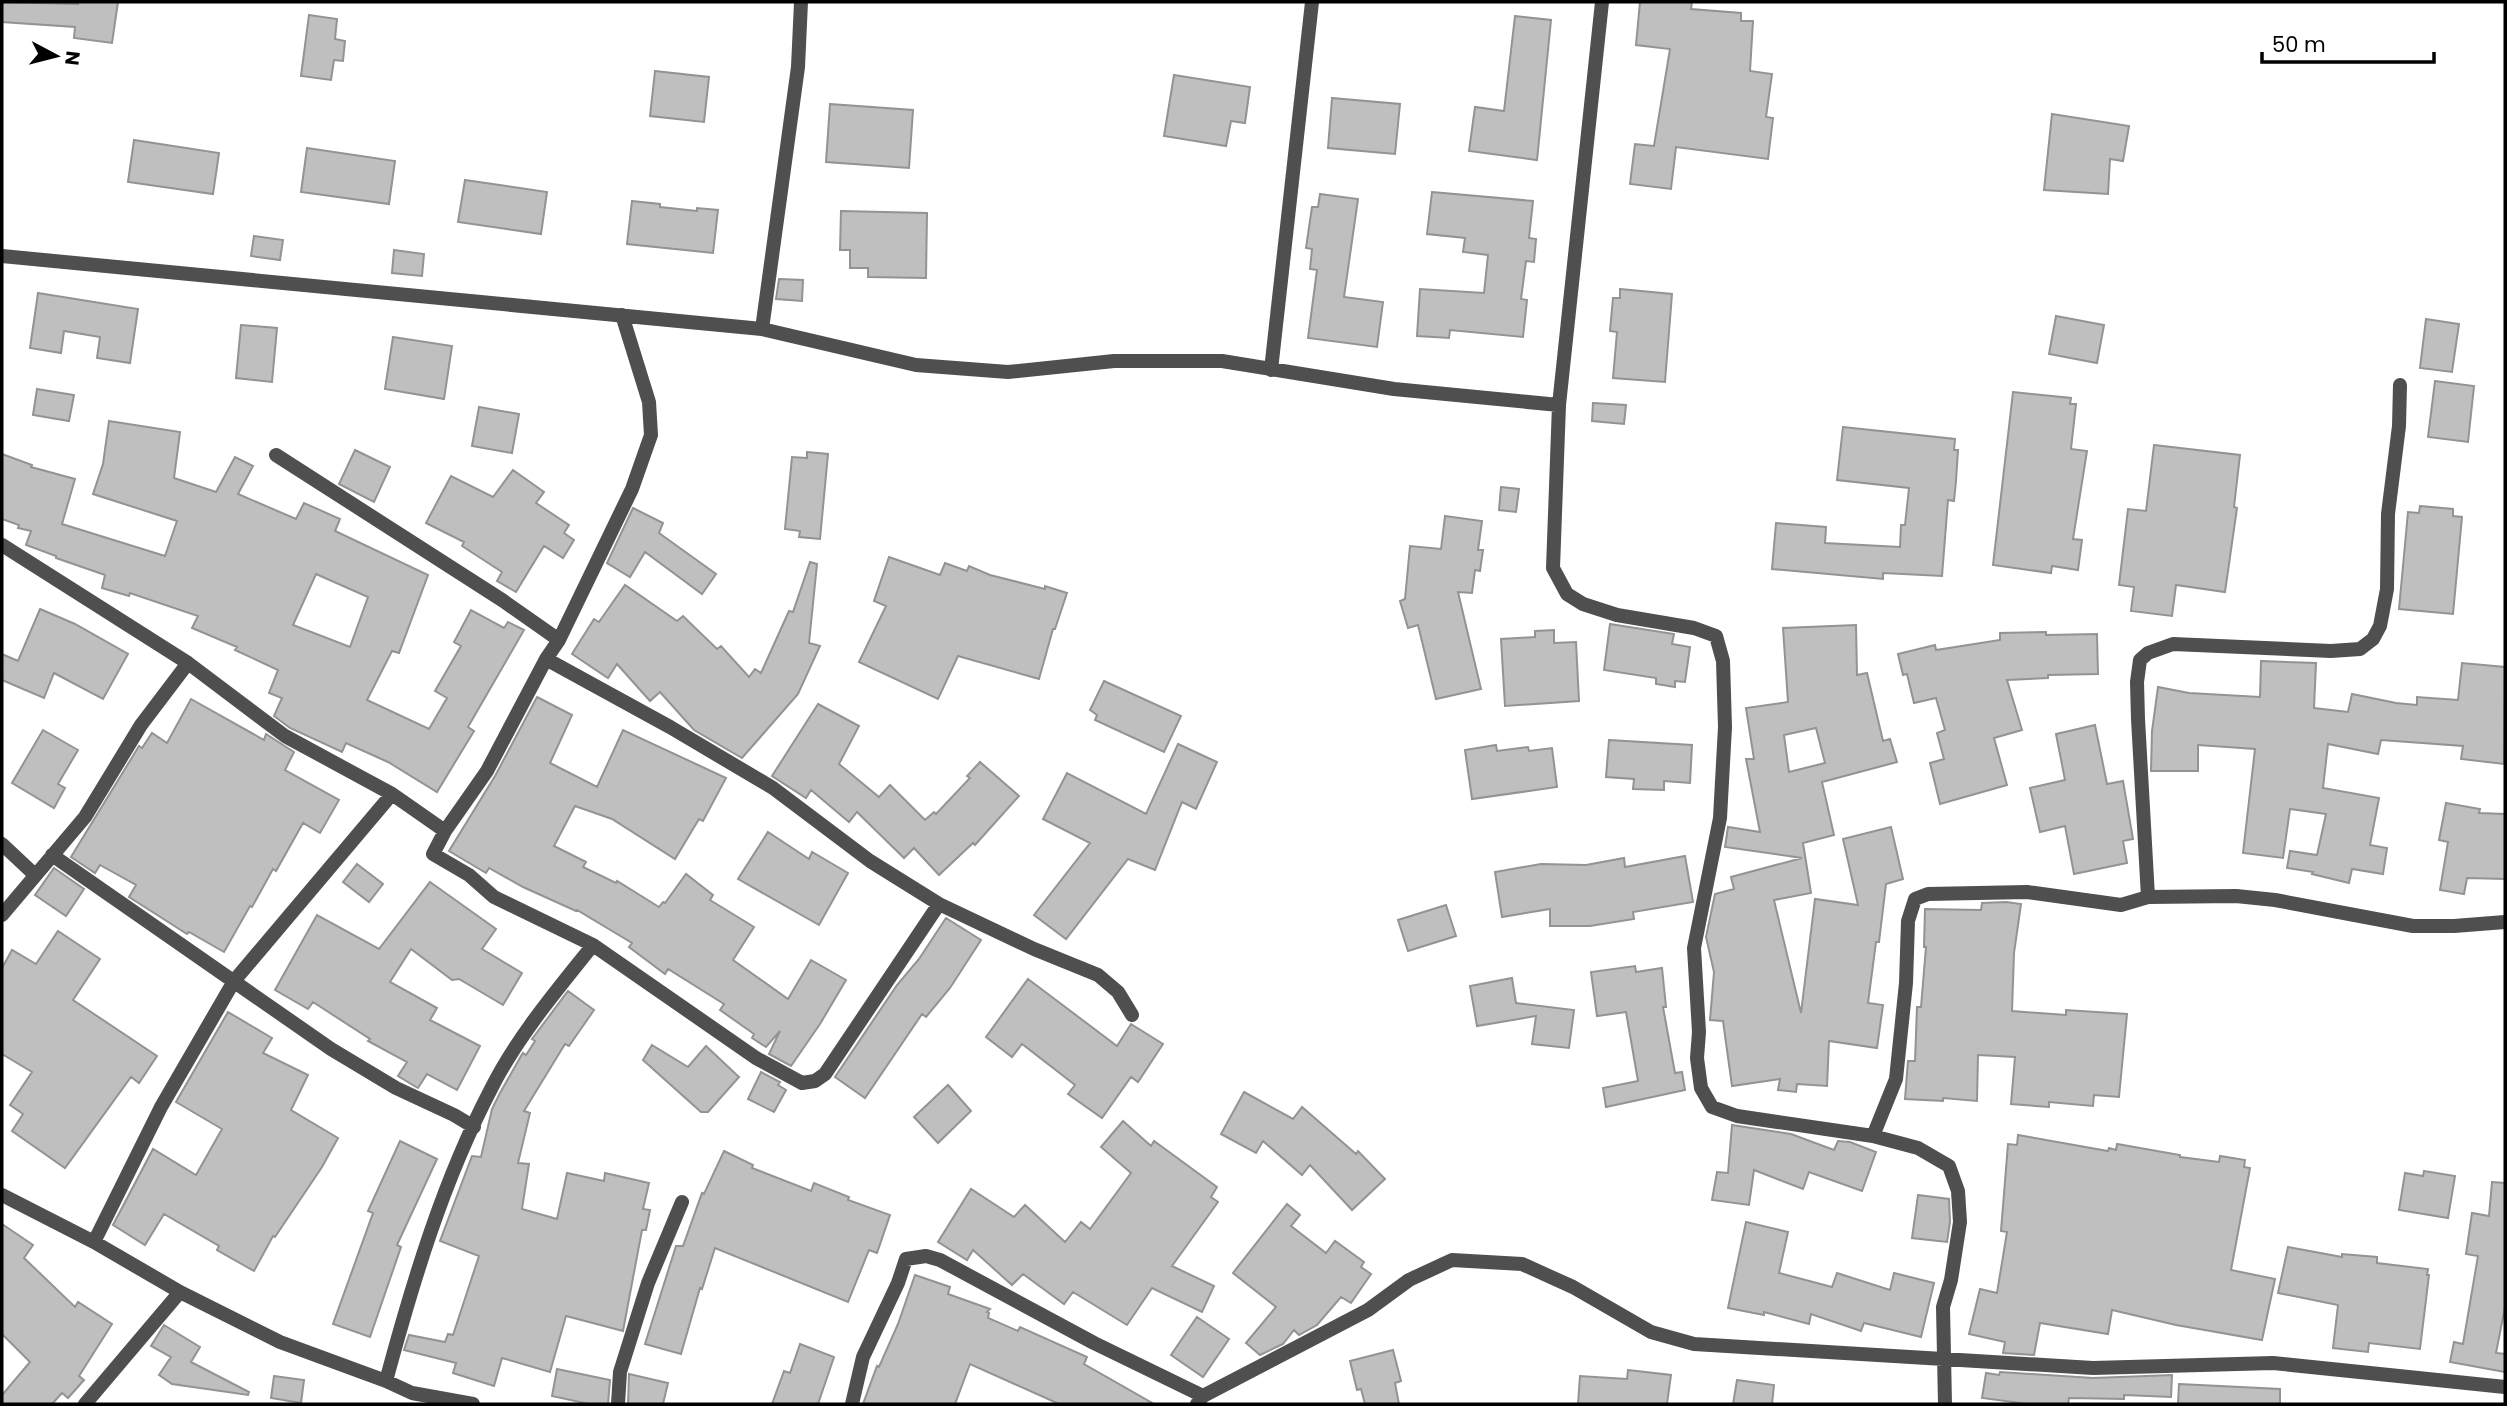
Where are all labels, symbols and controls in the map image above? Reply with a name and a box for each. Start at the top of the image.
north arrow [21,21,91,91]
scale bar [2262,21,2434,65]
text: 50 m [2272,30,2326,59]
text: N [58,49,87,67]

